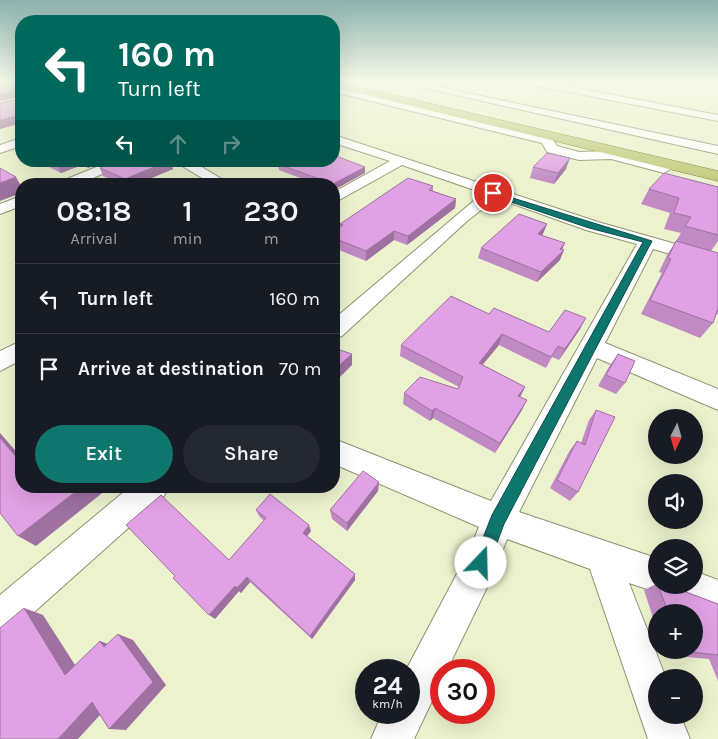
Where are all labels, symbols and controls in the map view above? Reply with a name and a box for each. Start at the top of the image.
text: 160 m [118,34,216,75]
icon: left [35,35,100,100]
text: Turn left [118,76,201,102]
icon: left [111,130,139,158]
icon: ahead [164,130,192,158]
icon: right [217,130,245,158]
pin [472,172,514,214]
icon: arrive [479,179,507,207]
text: 08:18 [56,193,132,229]
text: 1 [182,193,193,229]
text: 230 [244,193,299,229]
text: Arrival [71,229,117,248]
text: min [173,229,202,248]
text: m [264,229,279,248]
icon: left [35,285,63,313]
text: Turn left [78,288,153,310]
text: 160 m [269,288,320,310]
icon: arrive [35,355,63,383]
text: Arrive at destination [78,358,264,380]
text: 70 m [279,358,321,380]
north arrow [648,409,702,464]
map controls [648,409,703,724]
button: Exit [35,425,173,483]
button: Share [183,425,320,483]
button: sound [648,474,703,529]
position arrow [454,536,506,588]
button: layers [648,539,703,594]
button: + [648,604,703,659]
speed limit sign: 30 [430,659,495,724]
button: − [648,669,703,724]
text: 24 [372,671,403,700]
text: km/h [372,697,403,711]

